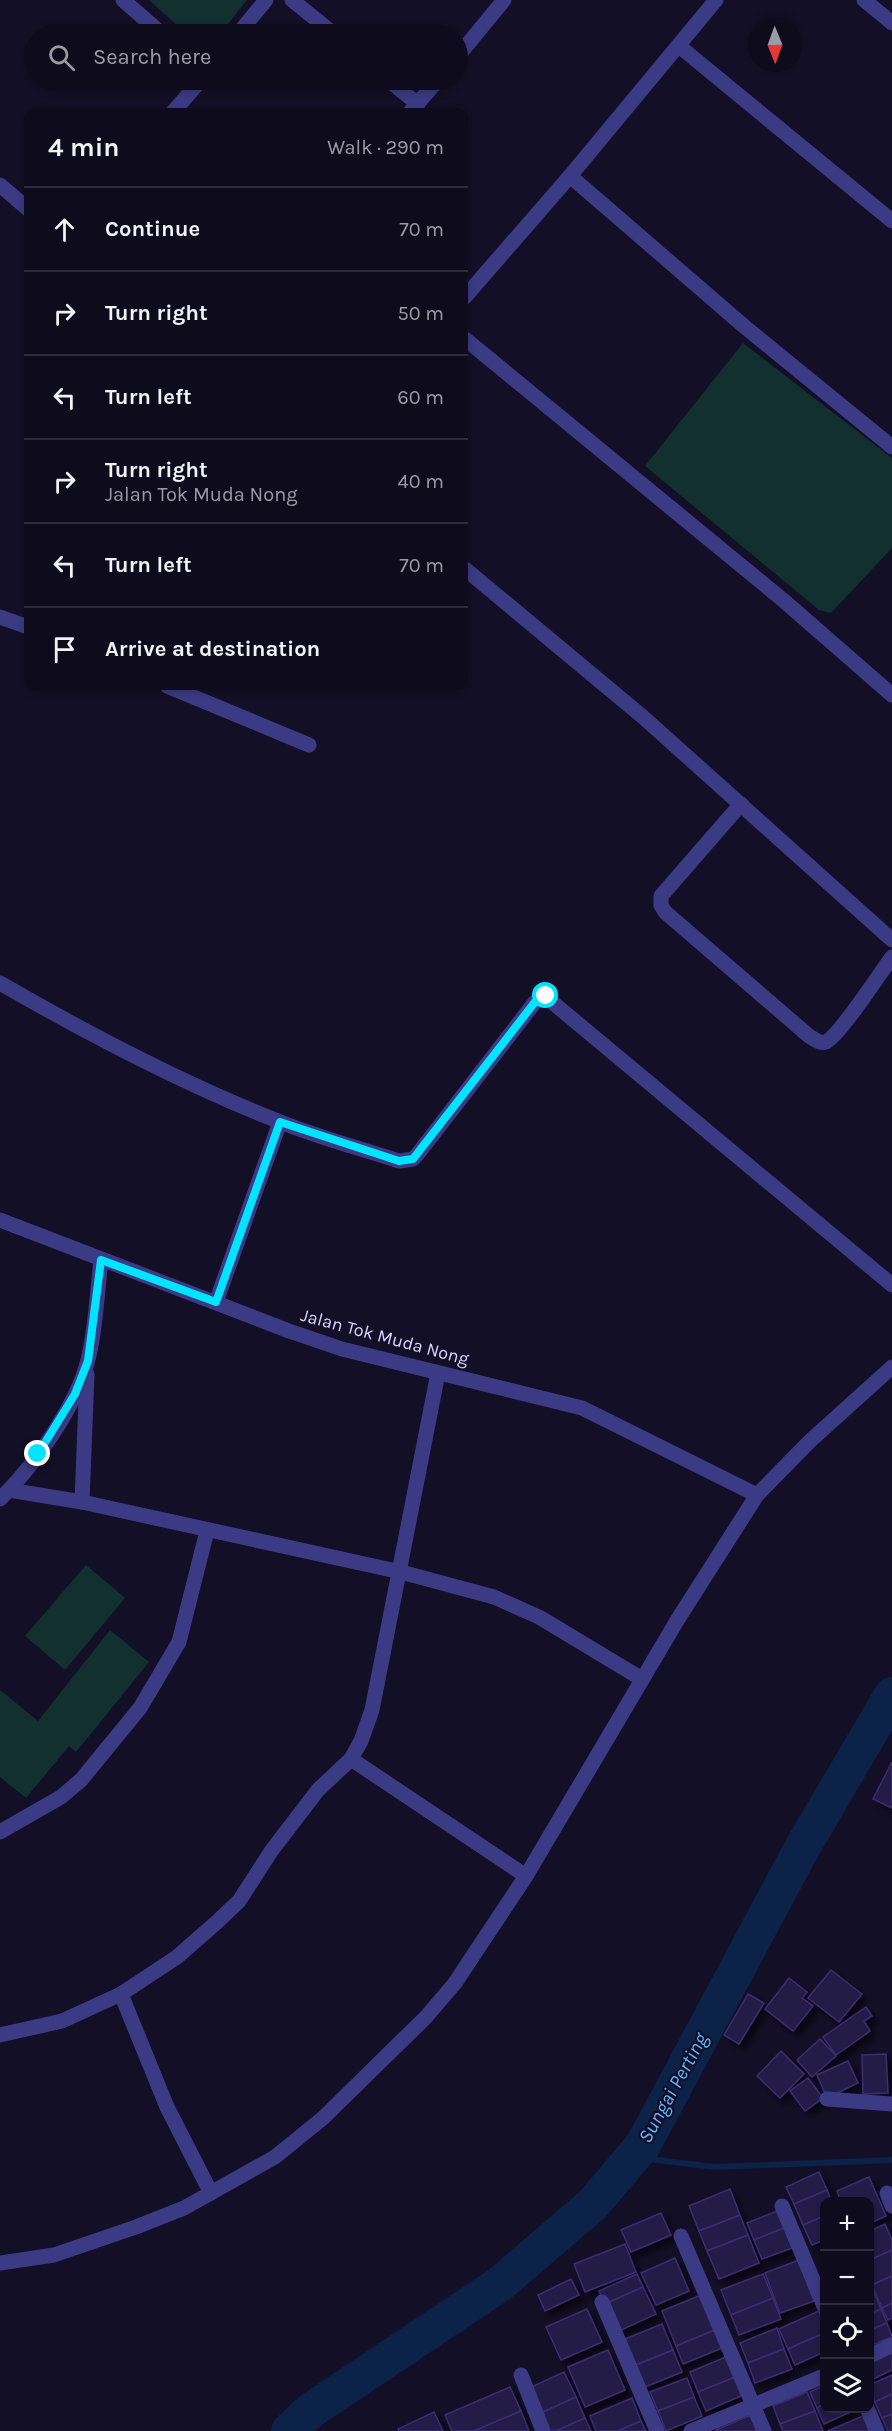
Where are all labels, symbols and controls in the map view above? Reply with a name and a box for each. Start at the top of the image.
north arrow [748,18,802,72]
search box [24,24,468,90]
icon: search [45,41,78,74]
text: Search here [93,44,211,70]
text: 4 min [48,132,119,163]
text: Walk · 290 m [327,136,444,159]
icon: ahead [48,213,81,246]
text: Continue [105,216,200,242]
text: 70 m [399,218,444,241]
icon: right [48,297,81,330]
text: Turn right [105,300,208,326]
text: 50 m [397,302,444,325]
icon: left [48,381,81,414]
text: Turn left [105,384,192,410]
text: 60 m [397,386,444,409]
text: Turn right [105,457,208,483]
icon: right [48,465,81,498]
text: 40 m [398,470,444,493]
text: Jalan Tok Muda Nong [105,483,298,506]
icon: left [48,549,81,582]
text: Turn left [105,552,192,578]
text: 70 m [399,554,444,577]
icon: arrive [48,633,81,666]
text: Arrive at destination [105,636,320,662]
route start [532,982,558,1008]
street label: Jalan Tok Muda Nong [298,1304,472,1370]
route end [24,1440,50,1466]
water label: Sungai Perting [633,2028,713,2147]
map controls [820,2197,874,2413]
button: + [820,2197,874,2251]
button: − [820,2251,874,2305]
button: locate [820,2305,874,2359]
button: layers [820,2359,874,2413]

